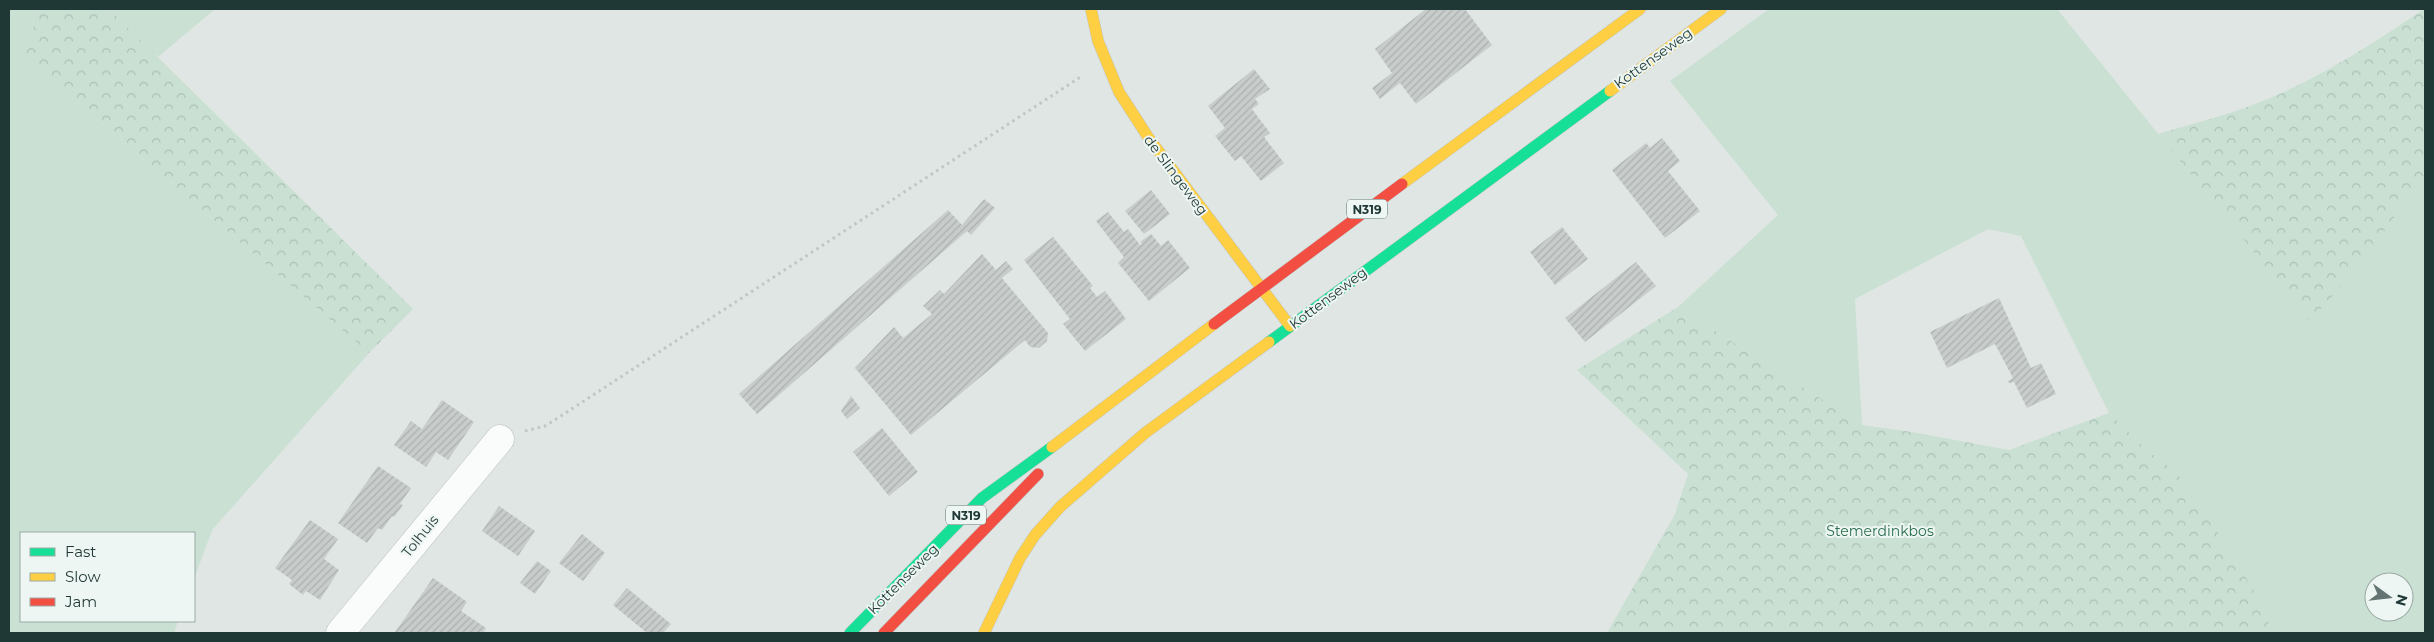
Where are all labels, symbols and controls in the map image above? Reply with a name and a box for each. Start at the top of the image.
street label: Kottenseweg [1610,24,1696,92]
street label: de Slingeweg [1140,132,1212,218]
road number: N319 [1347,200,1387,218]
street label: Kottenseweg [1286,263,1370,333]
road number: N319 [946,506,986,524]
street label: Tolhuis [397,511,443,561]
park label: Stemerdinkbos [1826,522,1934,540]
legend [20,532,195,622]
street label: Kottenseweg [864,540,942,618]
text: Fast [65,542,96,561]
text: Slow [65,567,101,586]
north arrow [2364,572,2414,622]
text: Jam [64,592,97,611]
text: N [2391,593,2412,608]

